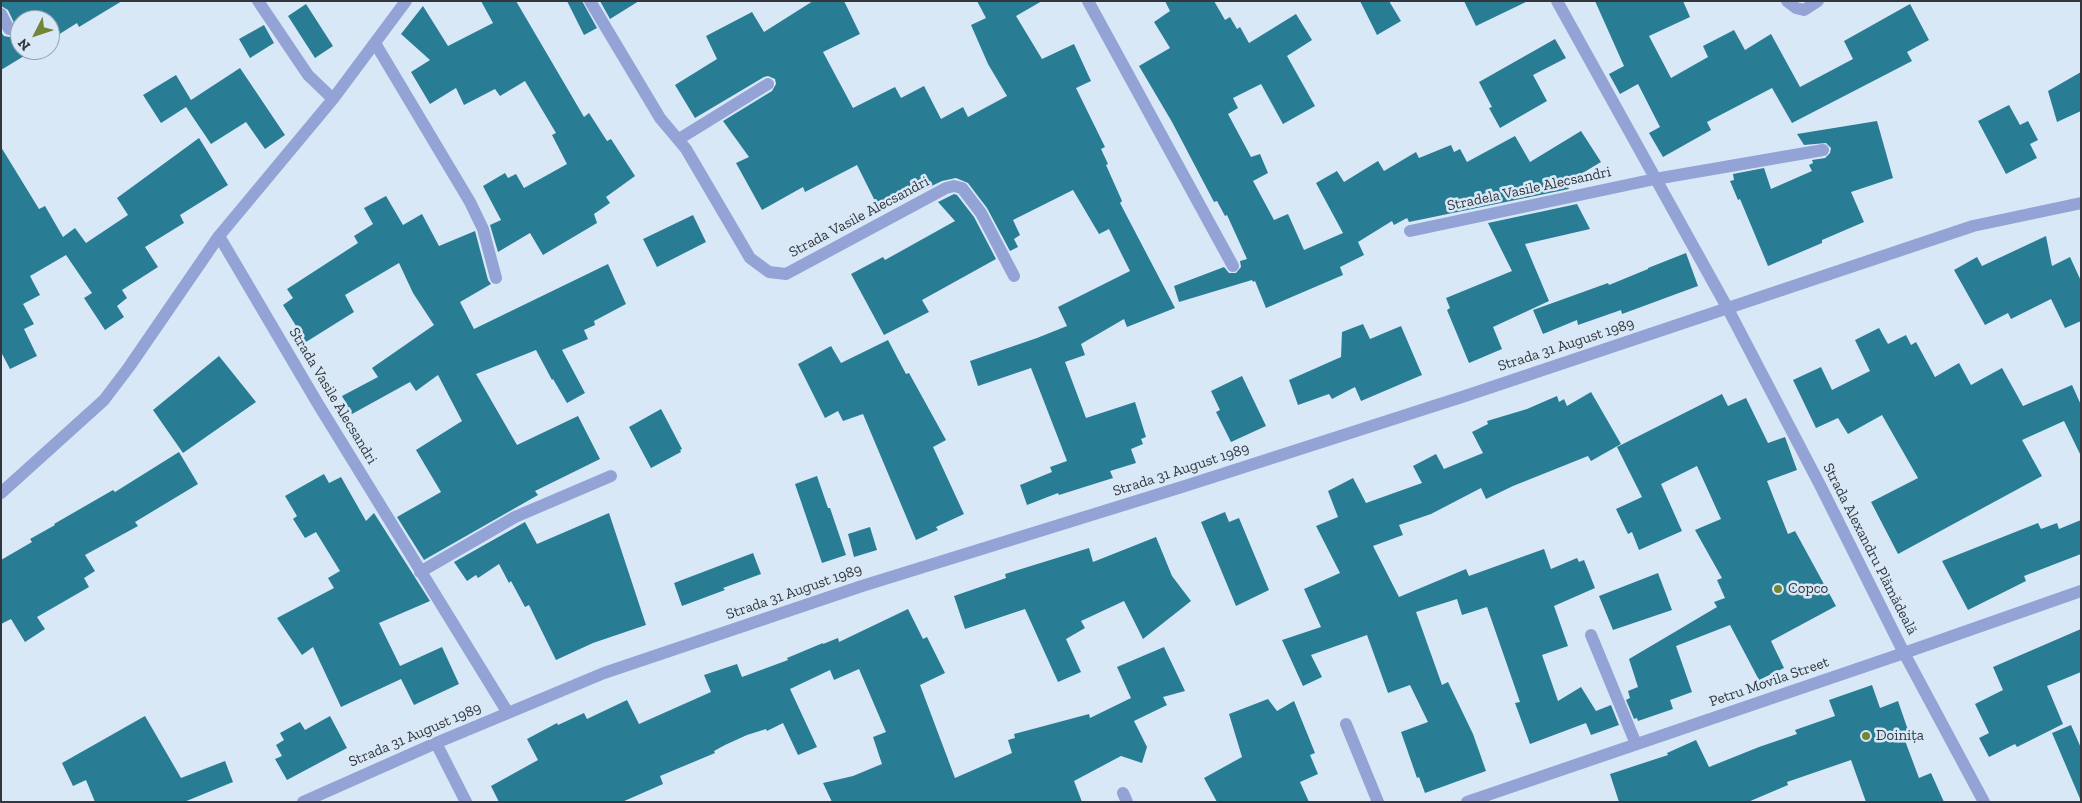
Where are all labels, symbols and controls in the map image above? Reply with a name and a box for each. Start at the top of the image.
north arrow [10,10,60,60]
text: N [14,35,34,54]
street label: Stradela Vasile Alecsandri [1445,163,1613,215]
street label: Strada Vasile Alecsandri [786,172,932,262]
street label: Strada 31 August 1989 [1496,314,1636,376]
street label: Strada Vasile Alecsandri [285,324,381,468]
street label: Strada 31 August 1989 [1111,439,1251,501]
street label: Strada Alexandru Plămădeală [1819,460,1921,638]
street label: Strada 31 August 1989 [724,560,864,624]
place label: Copco [1788,580,1828,598]
marker: Copco [1772,583,1784,595]
street label: Petru Movila Street [1707,653,1831,711]
street label: Strada 31 August 1989 [346,699,484,771]
place label: Doinița [1876,727,1924,745]
marker: Doinița [1860,730,1872,742]

